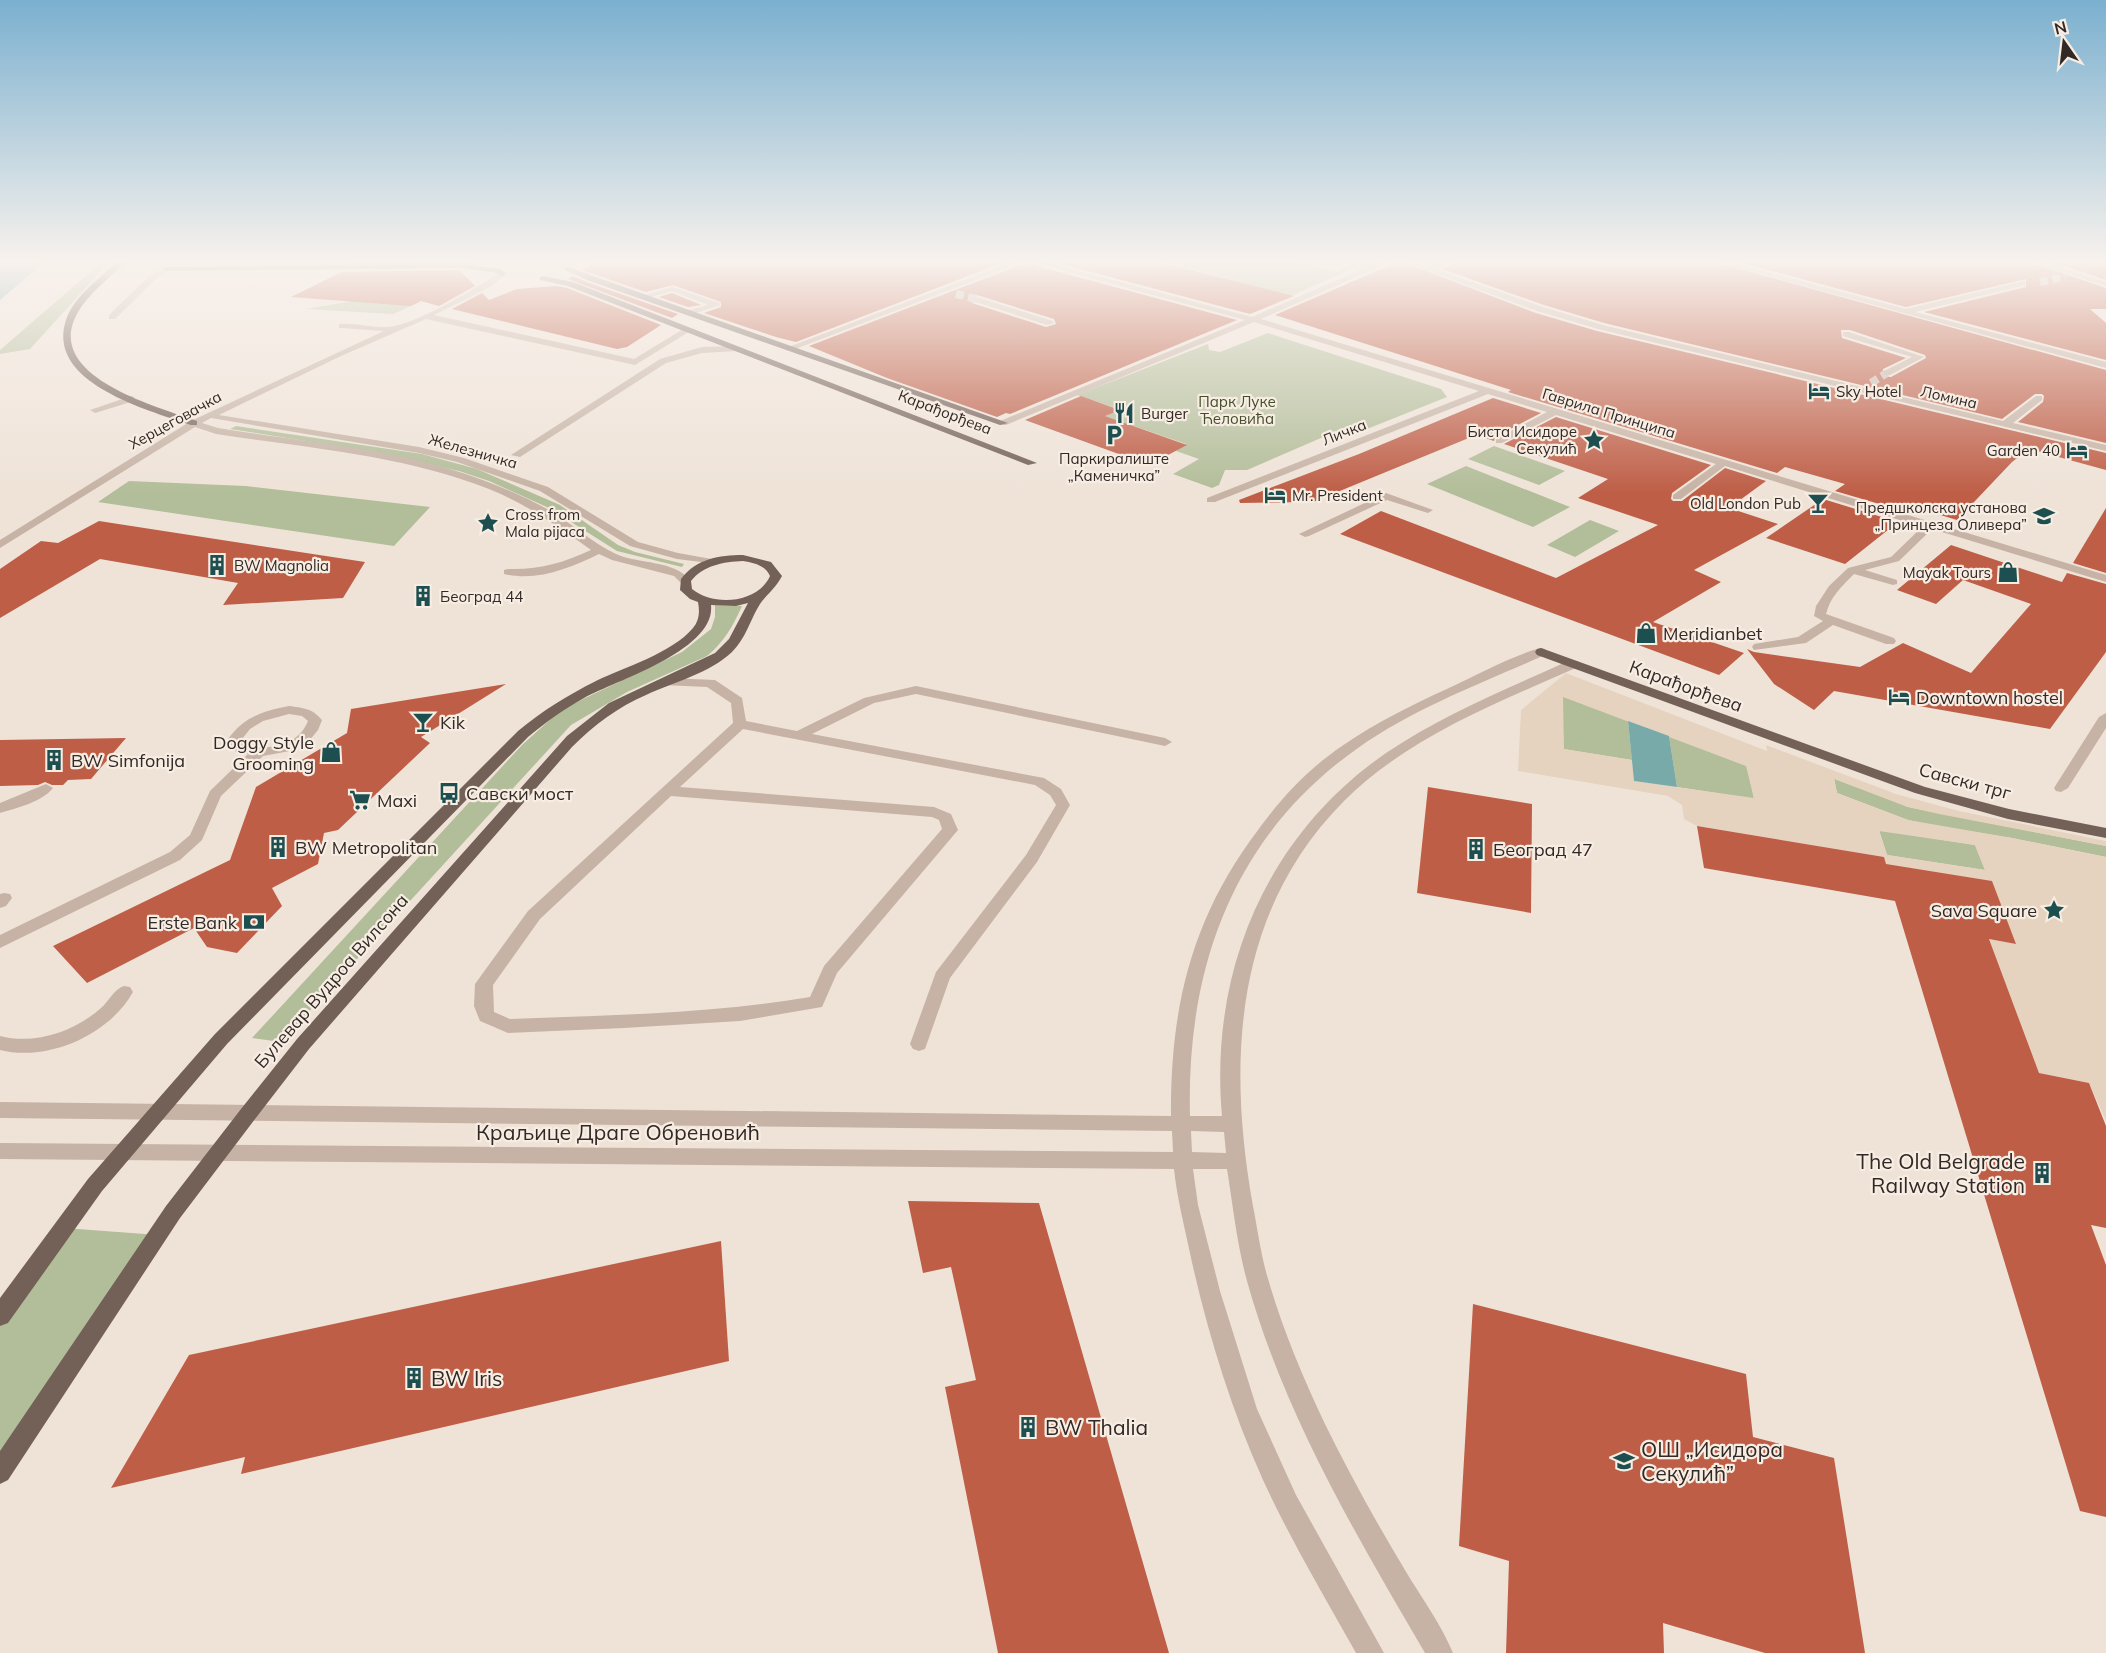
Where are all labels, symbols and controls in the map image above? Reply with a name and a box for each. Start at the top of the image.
north arrow [2034,12,2094,72]
text: N [2052,16,2069,39]
hotel icon: Sky Hotel [1807,379,1831,403]
street label: Ломина [1919,381,1979,413]
place label: Sky Hotel [1836,382,1902,401]
street label: Гаврила Принципа [1540,384,1678,442]
street label: Карађорђева [895,385,995,439]
street label: Херцеговачка [125,387,225,453]
park label: Парк Луке Ћеловића [1198,392,1276,428]
restaurant icon: Burger [1112,401,1136,425]
place label: Burger [1141,404,1188,423]
street label: Личка [1319,415,1369,449]
place label: Биста Исидоре Секулић [1467,422,1577,458]
parking icon: Паркиралиште „Каменичка” [1102,423,1126,447]
place icon: Биста Исидоре Секулић [1582,428,1606,452]
street label: Железничка [426,429,520,473]
hotel icon: Garden 40 [2065,438,2089,462]
place label: Garden 40 [1987,441,2060,460]
place label: Паркиралиште „Каменичка” [1059,449,1169,485]
hotel icon: Mr. President [1263,483,1287,507]
place label: Mr. President [1292,486,1383,505]
bar icon: Old London Pub [1806,491,1830,515]
place label: Old London Pub [1690,494,1801,513]
place label: Предшколска установа „Принцеза Оливера” [1856,498,2027,534]
school or university icon: Предшколска установа „Принцеза Оливера” [2032,504,2056,528]
place label: Cross from Mala pijaca [505,505,585,541]
place icon: Cross from Mala pijaca [476,511,500,535]
building icon: BW Magnolia [205,553,229,577]
place label: BW Magnolia [234,556,329,575]
shop icon: Mayak Tours [1996,560,2020,584]
place label: Mayak Tours [1903,563,1991,582]
building icon: Београд 44 [411,584,435,608]
place label: Београд 44 [440,587,523,606]
shop icon: Meridianbet [1634,621,1658,645]
place label: Meridianbet [1663,622,1762,645]
street label: Карађорђева [1626,655,1746,717]
hotel icon: Downtown hostel [1887,685,1911,709]
place label: Downtown hostel [1916,686,2063,709]
bar icon: Kik [411,710,435,734]
place label: Kik [440,711,466,734]
place label: Doggy Style Grooming [213,731,314,775]
shop icon: Doggy Style Grooming [319,740,343,764]
building icon: BW Simfonija [42,748,66,772]
place label: BW Simfonija [71,749,185,772]
street label: Савски трг [1916,758,2014,804]
bus stop icon: Савски мост [437,781,461,805]
place label: Савски мост [466,782,574,805]
supermarket icon: Maxi [348,788,372,812]
place label: Maxi [377,789,417,812]
building icon: BW Metropolitan [266,835,290,859]
place label: BW Metropolitan [295,836,437,859]
building icon: Београд 47 [1464,837,1488,861]
place label: Београд 47 [1493,838,1593,861]
street label: Булевар Вудроа Вилсона [249,889,413,1073]
place icon: Sava Square [2042,898,2066,922]
place label: Sava Square [1931,899,2037,922]
bank icon: Erste Bank [242,910,266,934]
place label: Erste Bank [148,911,238,934]
street label: Краљице Драге Обреновић [476,1119,760,1145]
place label: The Old Belgrade Railway Station [1856,1148,2025,1198]
building icon: The Old Belgrade Railway Station [2030,1161,2054,1185]
place label: BW Iris [431,1365,502,1391]
building icon: BW Iris [402,1366,426,1390]
place label: BW Thalia [1045,1414,1148,1440]
building icon: BW Thalia [1016,1415,1040,1439]
place label: ОШ „Исидора Секулић” [1641,1436,1783,1486]
school or university icon: ОШ „Исидора Секулић” [1612,1449,1636,1473]

